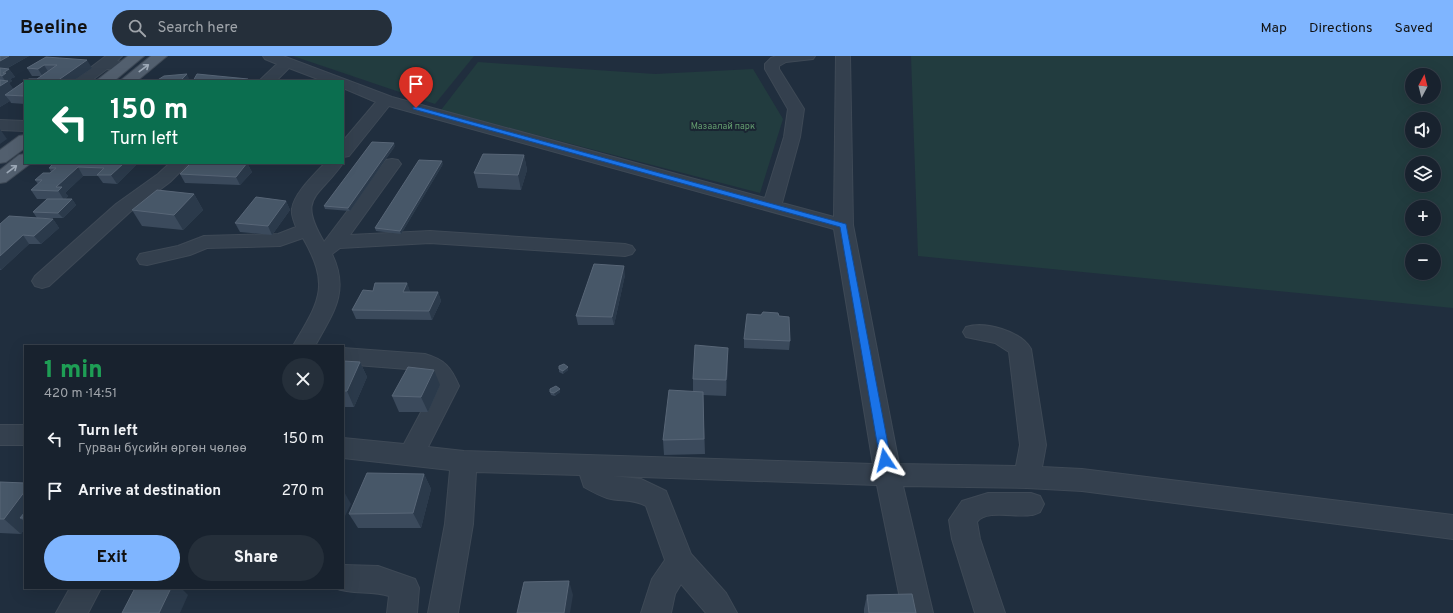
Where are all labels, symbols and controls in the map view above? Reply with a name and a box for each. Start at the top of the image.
search box [112,10,392,46]
text: Beeline [20,16,88,40]
icon: search [126,17,148,39]
text: Search here [158,19,238,38]
text: Map [1261,20,1287,37]
text: Directions [1309,20,1373,37]
text: Saved [1395,20,1433,37]
one-way arrow [138,64,149,73]
pin [399,67,433,108]
north arrow [1405,68,1441,104]
map controls [1405,68,1441,280]
icon: arrive [405,73,427,95]
text: 150 m [110,93,188,129]
icon: left [44,96,96,148]
button: sound [1405,112,1441,148]
park label: Мазаалай парк [691,121,755,132]
text: Turn left [110,128,178,151]
button: layers [1405,156,1441,192]
one-way arrow [7,165,18,173]
button: + [1405,200,1441,236]
button: − [1405,244,1441,280]
text: 1 min [44,356,103,386]
button: close [282,358,324,400]
text: 420 m · 14:51 [44,386,117,402]
text: Turn left [78,422,138,441]
icon: left [44,428,66,450]
text: 150 m [283,430,324,449]
position arrow [864,439,906,481]
text: Гурван бүсийн өргөн чөлөө [78,441,247,457]
icon: arrive [44,480,66,502]
text: Arrive at destination [78,482,221,501]
text: 270 m [282,482,324,501]
button: Exit [44,535,180,581]
button: Share [188,535,324,581]

